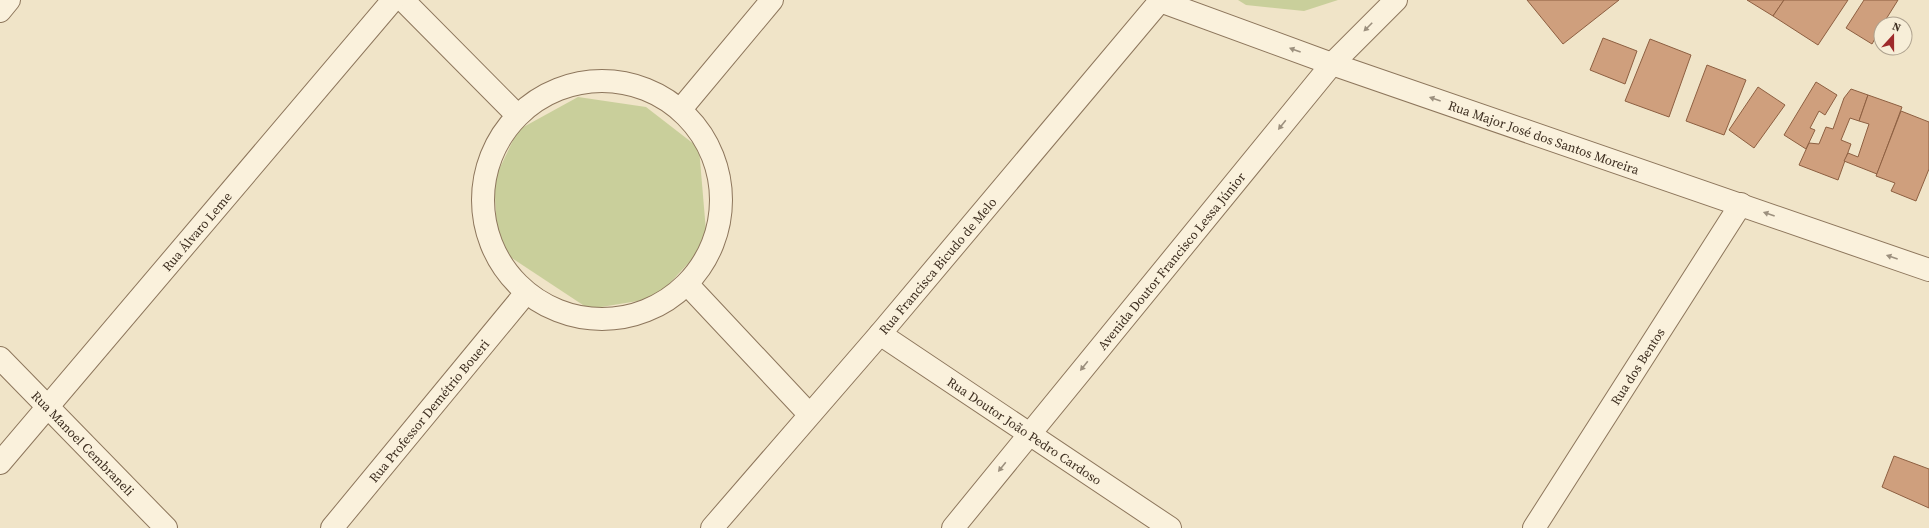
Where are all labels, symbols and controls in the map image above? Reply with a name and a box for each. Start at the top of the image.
north arrow [1873,16,1913,56]
text: N [1890,19,1903,36]
one-way arrow [1363,22,1373,32]
one-way arrow [1289,47,1301,53]
one-way arrow [1428,96,1440,102]
street label: Rua Major José dos Santos Moreira [1446,96,1642,178]
one-way arrow [1278,119,1287,130]
street label: Avenida Doutor Francisco Lessa Júnior [1094,168,1249,353]
street label: Rua Álvaro Leme [158,188,236,275]
street label: Rua Francisca Bicudo de Melo [875,194,1000,338]
one-way arrow [1763,211,1775,217]
one-way arrow [1886,254,1898,260]
street label: Rua dos Bentos [1606,324,1669,408]
street label: Rua Professor Demétrio Boueri [365,336,493,486]
one-way arrow [1080,361,1089,371]
street label: Rua Doutor João Pedro Cardoso [944,373,1105,488]
street label: Rua Manoel Cembraneli [28,387,138,499]
one-way arrow [998,461,1006,472]

